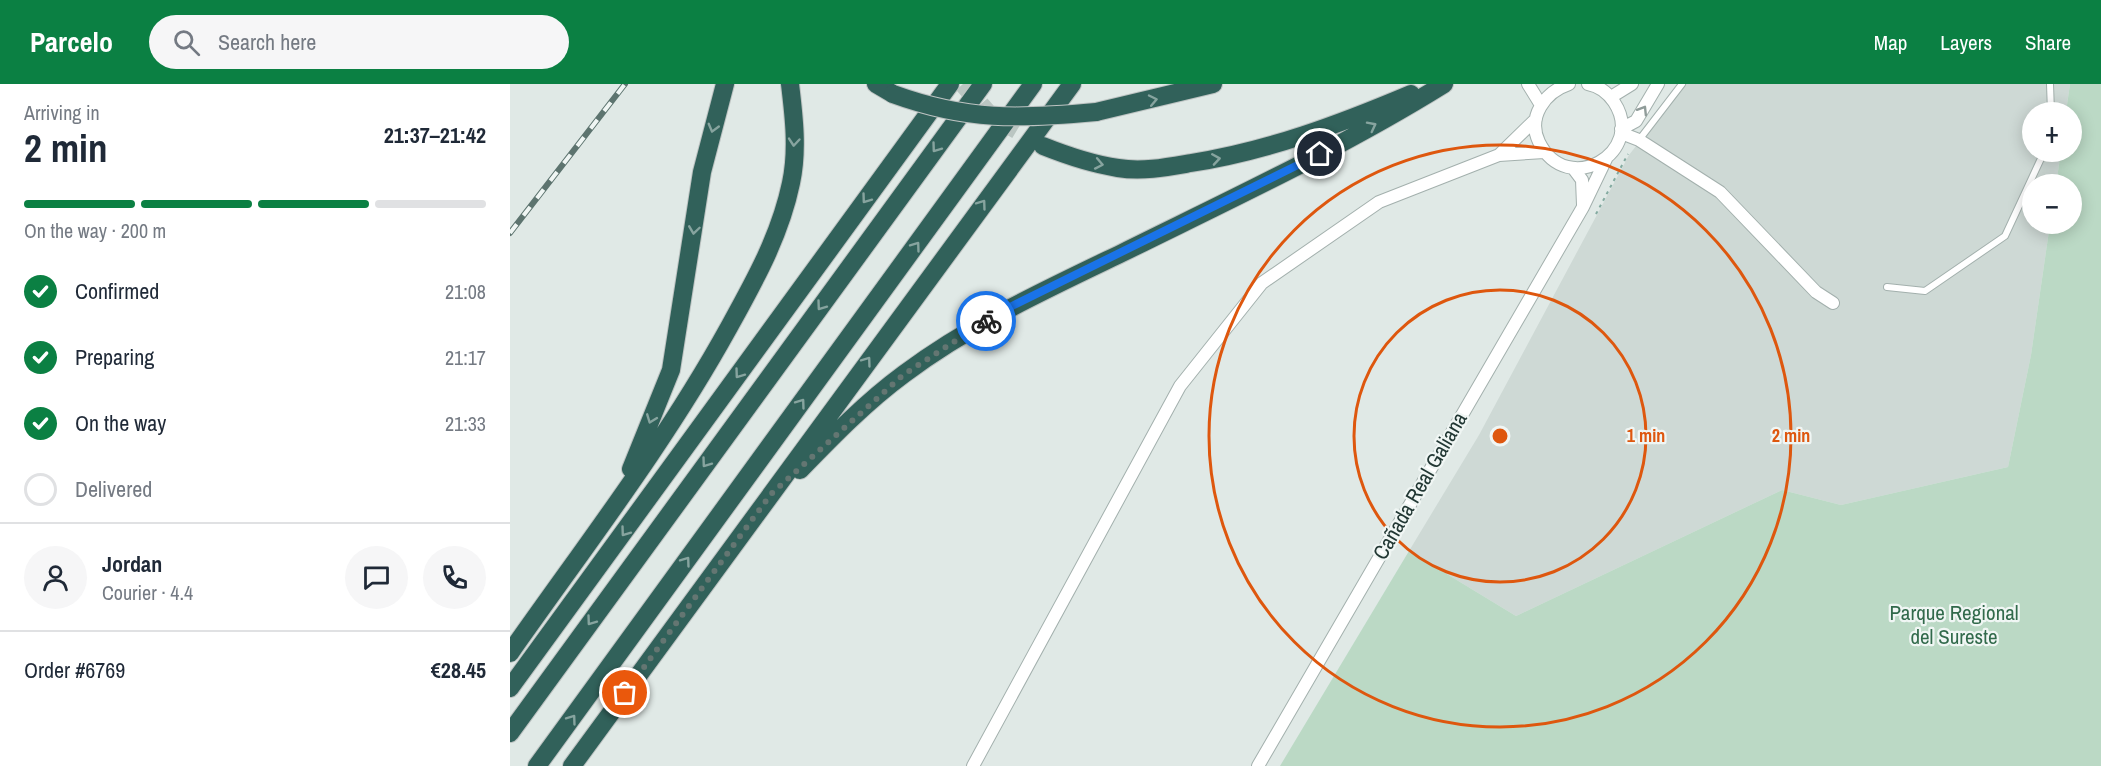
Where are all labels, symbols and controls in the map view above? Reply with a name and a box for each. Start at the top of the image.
search box [149,15,569,69]
text: Parcelo [30,23,113,61]
icon: search [170,26,203,59]
text: Search here [218,27,316,57]
text: Map [1874,28,1907,57]
text: Layers [1940,28,1992,57]
text: Share [2025,28,2071,57]
one-way arrow [1148,94,1158,107]
text: Arriving in [24,99,100,126]
map controls [2022,102,2082,234]
button: + [2022,102,2082,162]
one-way arrow [1636,106,1648,116]
text: 21:37–21:42 [384,120,486,150]
text: 2 min [24,122,108,174]
one-way arrow [708,122,720,133]
one-way arrow [1366,122,1376,133]
pin [1294,128,1345,179]
icon: home [1303,137,1336,170]
one-way arrow [788,138,801,147]
one-way arrow [932,142,943,153]
one-way arrow [1211,154,1220,166]
one-way arrow [1094,157,1104,170]
button: − [2022,174,2082,234]
one-way arrow [863,193,874,204]
one-way arrow [974,200,985,211]
text: On the way · 200 m [24,217,166,244]
one-way arrow [688,225,700,234]
one-way arrow [909,241,920,252]
icon: check [24,275,57,308]
text: Confirmed [75,276,159,306]
text: 21:08 [445,278,486,305]
courier [956,291,1016,351]
one-way arrow [818,299,829,310]
icon: bike [970,305,1003,338]
icon: check [24,341,57,374]
text: Preparing [75,342,154,372]
text: 21:17 [445,344,486,371]
one-way arrow [859,357,870,368]
one-way arrow [736,367,747,378]
one-way arrow [794,399,805,410]
street label: Cañada Real Galiana [1366,406,1474,565]
icon: check [24,407,57,440]
text: On the way [75,408,166,438]
text: 21:33 [445,410,486,437]
one-way arrow [646,413,659,424]
text: 1 min [1627,423,1665,448]
text: 2 min [1772,423,1810,448]
centre of rings [1490,426,1510,446]
one-way arrow [702,457,713,468]
text: Delivered [75,474,152,504]
one-way arrow [621,525,632,536]
button: person [24,546,87,609]
button: chat [345,546,408,609]
button: phone [423,546,486,609]
text: Jordan [102,549,162,579]
one-way arrow [679,556,690,567]
text: Courier · 4.4 [102,579,193,606]
park label: Parque Regional del Sureste [1889,598,2019,651]
one-way arrow [588,614,599,625]
text: Order #6769 [24,655,125,685]
text: €28.45 [431,655,486,685]
pin [599,667,650,718]
icon: bag [608,676,641,709]
one-way arrow [564,714,575,725]

